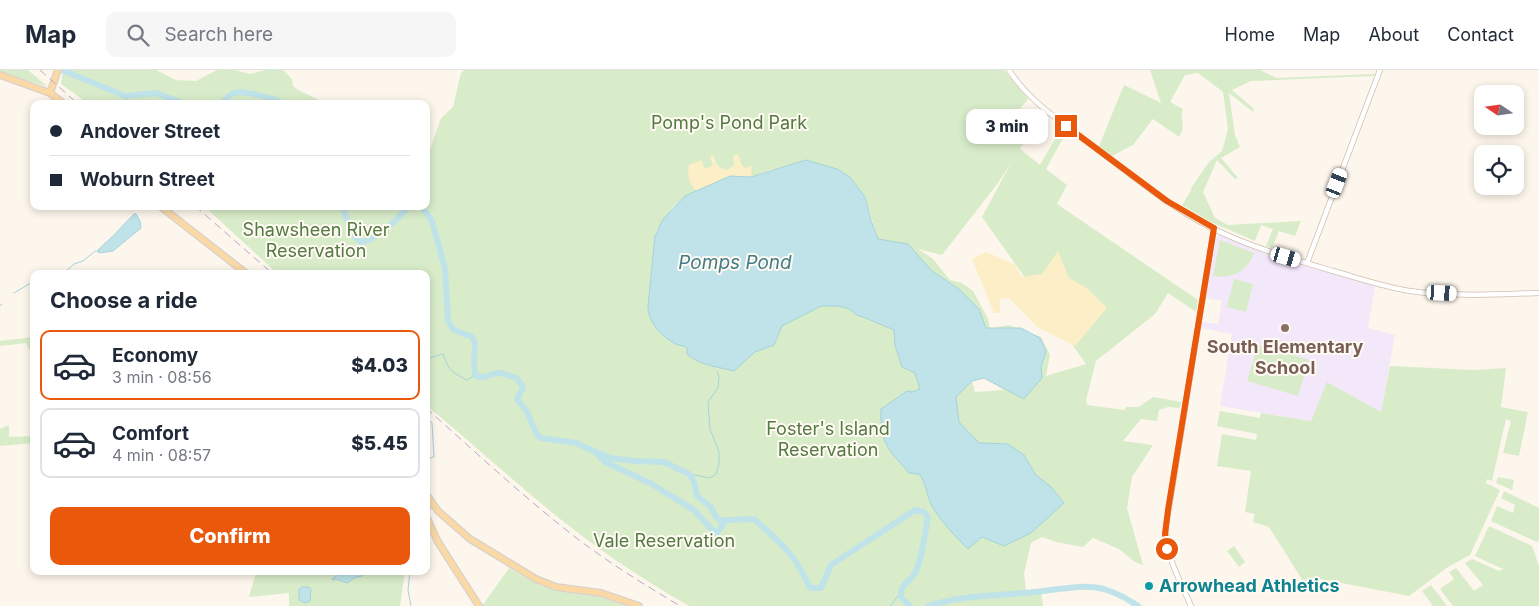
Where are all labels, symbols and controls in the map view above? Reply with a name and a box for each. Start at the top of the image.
search box [106,12,456,57]
text: Map [25,20,76,49]
icon: search [124,21,152,49]
text: Search here [164,23,273,46]
text: Home [1225,24,1275,45]
text: Map [1303,24,1340,45]
text: About [1368,24,1419,45]
text: Contact [1447,24,1514,45]
north arrow [1474,85,1524,135]
map controls [1474,85,1524,195]
callout: 3 min [966,108,1048,144]
park label: Pomp's Pond Park [651,112,807,133]
route end [1055,115,1077,137]
text: 3 min [985,116,1029,136]
text: Andover Street [80,120,220,143]
button: locate [1474,145,1524,195]
car [1324,166,1349,200]
text: Woburn Street [80,168,215,191]
park label: Shawsheen River Reservation [243,219,390,261]
car [1269,246,1302,268]
water label: Pomps Pond [678,251,792,274]
car [1426,285,1457,301]
text: Choose a ride [50,287,198,313]
marker: South Elementary School [1279,322,1291,334]
place label: South Elementary School [1207,336,1363,378]
icon: car [52,343,97,388]
text: Economy [112,344,198,367]
text: $4.03 [351,354,408,377]
text: 3 min · 08:56 [112,367,212,387]
park label: Foster's Island Reservation [766,418,890,460]
icon: car [52,421,97,466]
text: Comfort [112,422,189,445]
text: $5.45 [351,432,408,455]
text: 4 min · 08:57 [112,445,211,465]
button: Confirm [50,507,410,565]
park label: Vale Reservation [593,530,735,551]
route start [1156,538,1178,560]
place label: Arrowhead Athletics [1159,575,1340,596]
marker: Arrowhead Athletics [1143,580,1155,592]

